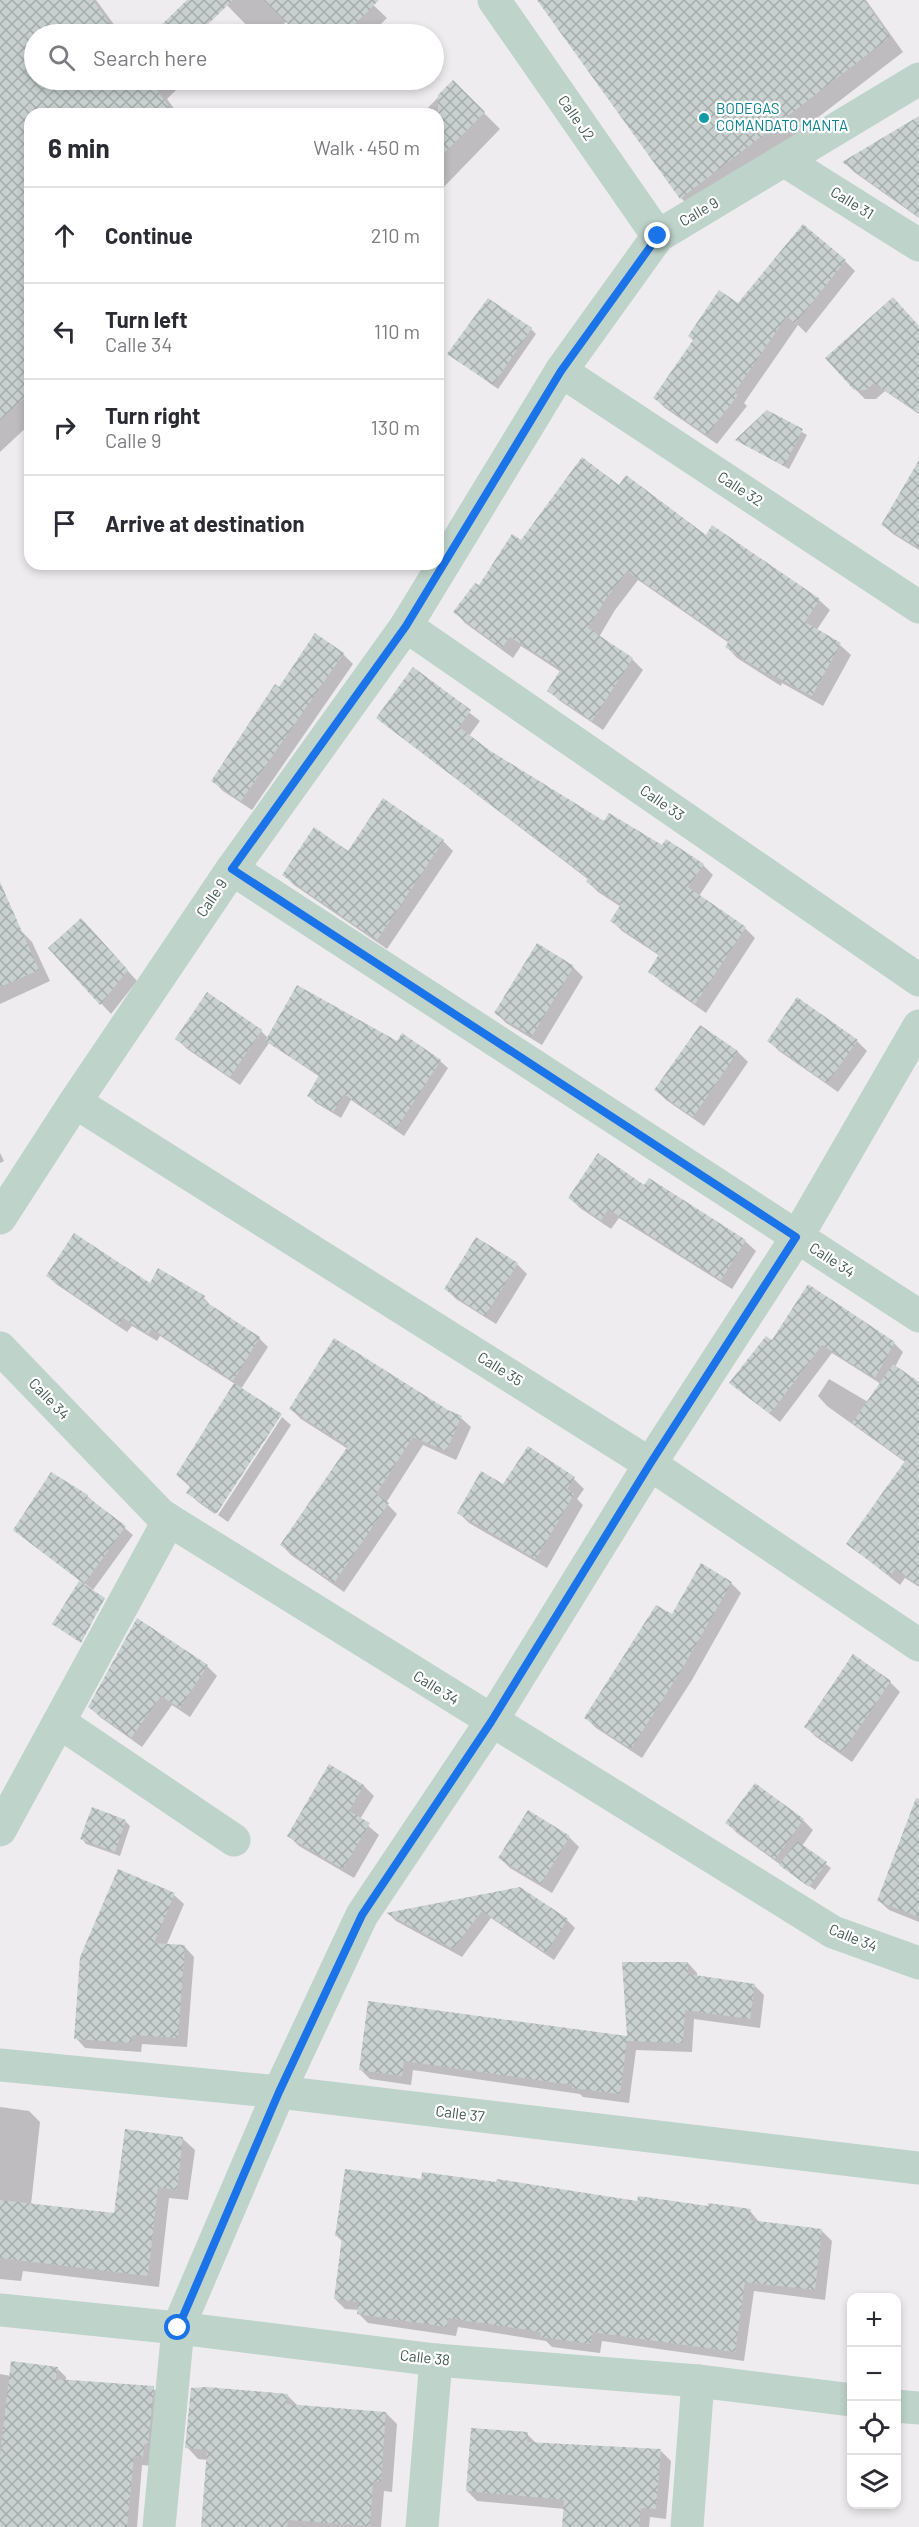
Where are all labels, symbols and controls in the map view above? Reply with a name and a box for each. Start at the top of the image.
search box [24,24,444,90]
icon: search [45,41,78,74]
text: Search here [93,44,207,70]
street label: Calle J2 [555,91,599,144]
place label: BODEGAS COMANDATO MANTA [716,99,848,134]
marker: BODEGAS COMANDATO MANTA [697,111,711,125]
text: 6 min [48,132,110,163]
text: Walk · 450 m [313,135,420,159]
street label: Calle 31 [828,182,877,222]
street label: Calle 9 [676,193,721,230]
icon: ahead [48,219,81,252]
text: Continue [105,222,193,248]
route end [644,222,670,248]
text: 210 m [371,223,420,247]
text: Turn left [105,306,188,332]
icon: left [48,315,81,348]
text: 110 m [374,319,420,343]
text: Calle 34 [105,332,172,356]
text: Turn right [105,402,200,428]
icon: right [48,411,81,444]
text: 130 m [371,415,420,439]
text: Calle 9 [105,428,162,452]
street label: Calle 32 [715,467,767,509]
icon: arrive [48,507,81,540]
text: Arrive at destination [105,510,304,536]
street label: Calle 33 [637,780,688,824]
street label: Calle 9 [192,875,230,920]
street label: Calle 34 [806,1238,859,1280]
street label: Calle 35 [475,1347,527,1389]
street label: Calle 34 [26,1374,74,1423]
street label: Calle 34 [410,1666,463,1708]
street label: Calle 34 [827,1919,880,1955]
street label: Calle 37 [435,2101,486,2125]
map controls [847,2293,901,2509]
button: + [847,2293,901,2347]
route start [164,2314,190,2340]
street label: Calle 38 [399,2345,451,2369]
button: − [847,2347,901,2401]
button: locate [847,2401,901,2455]
button: layers [847,2455,901,2509]

